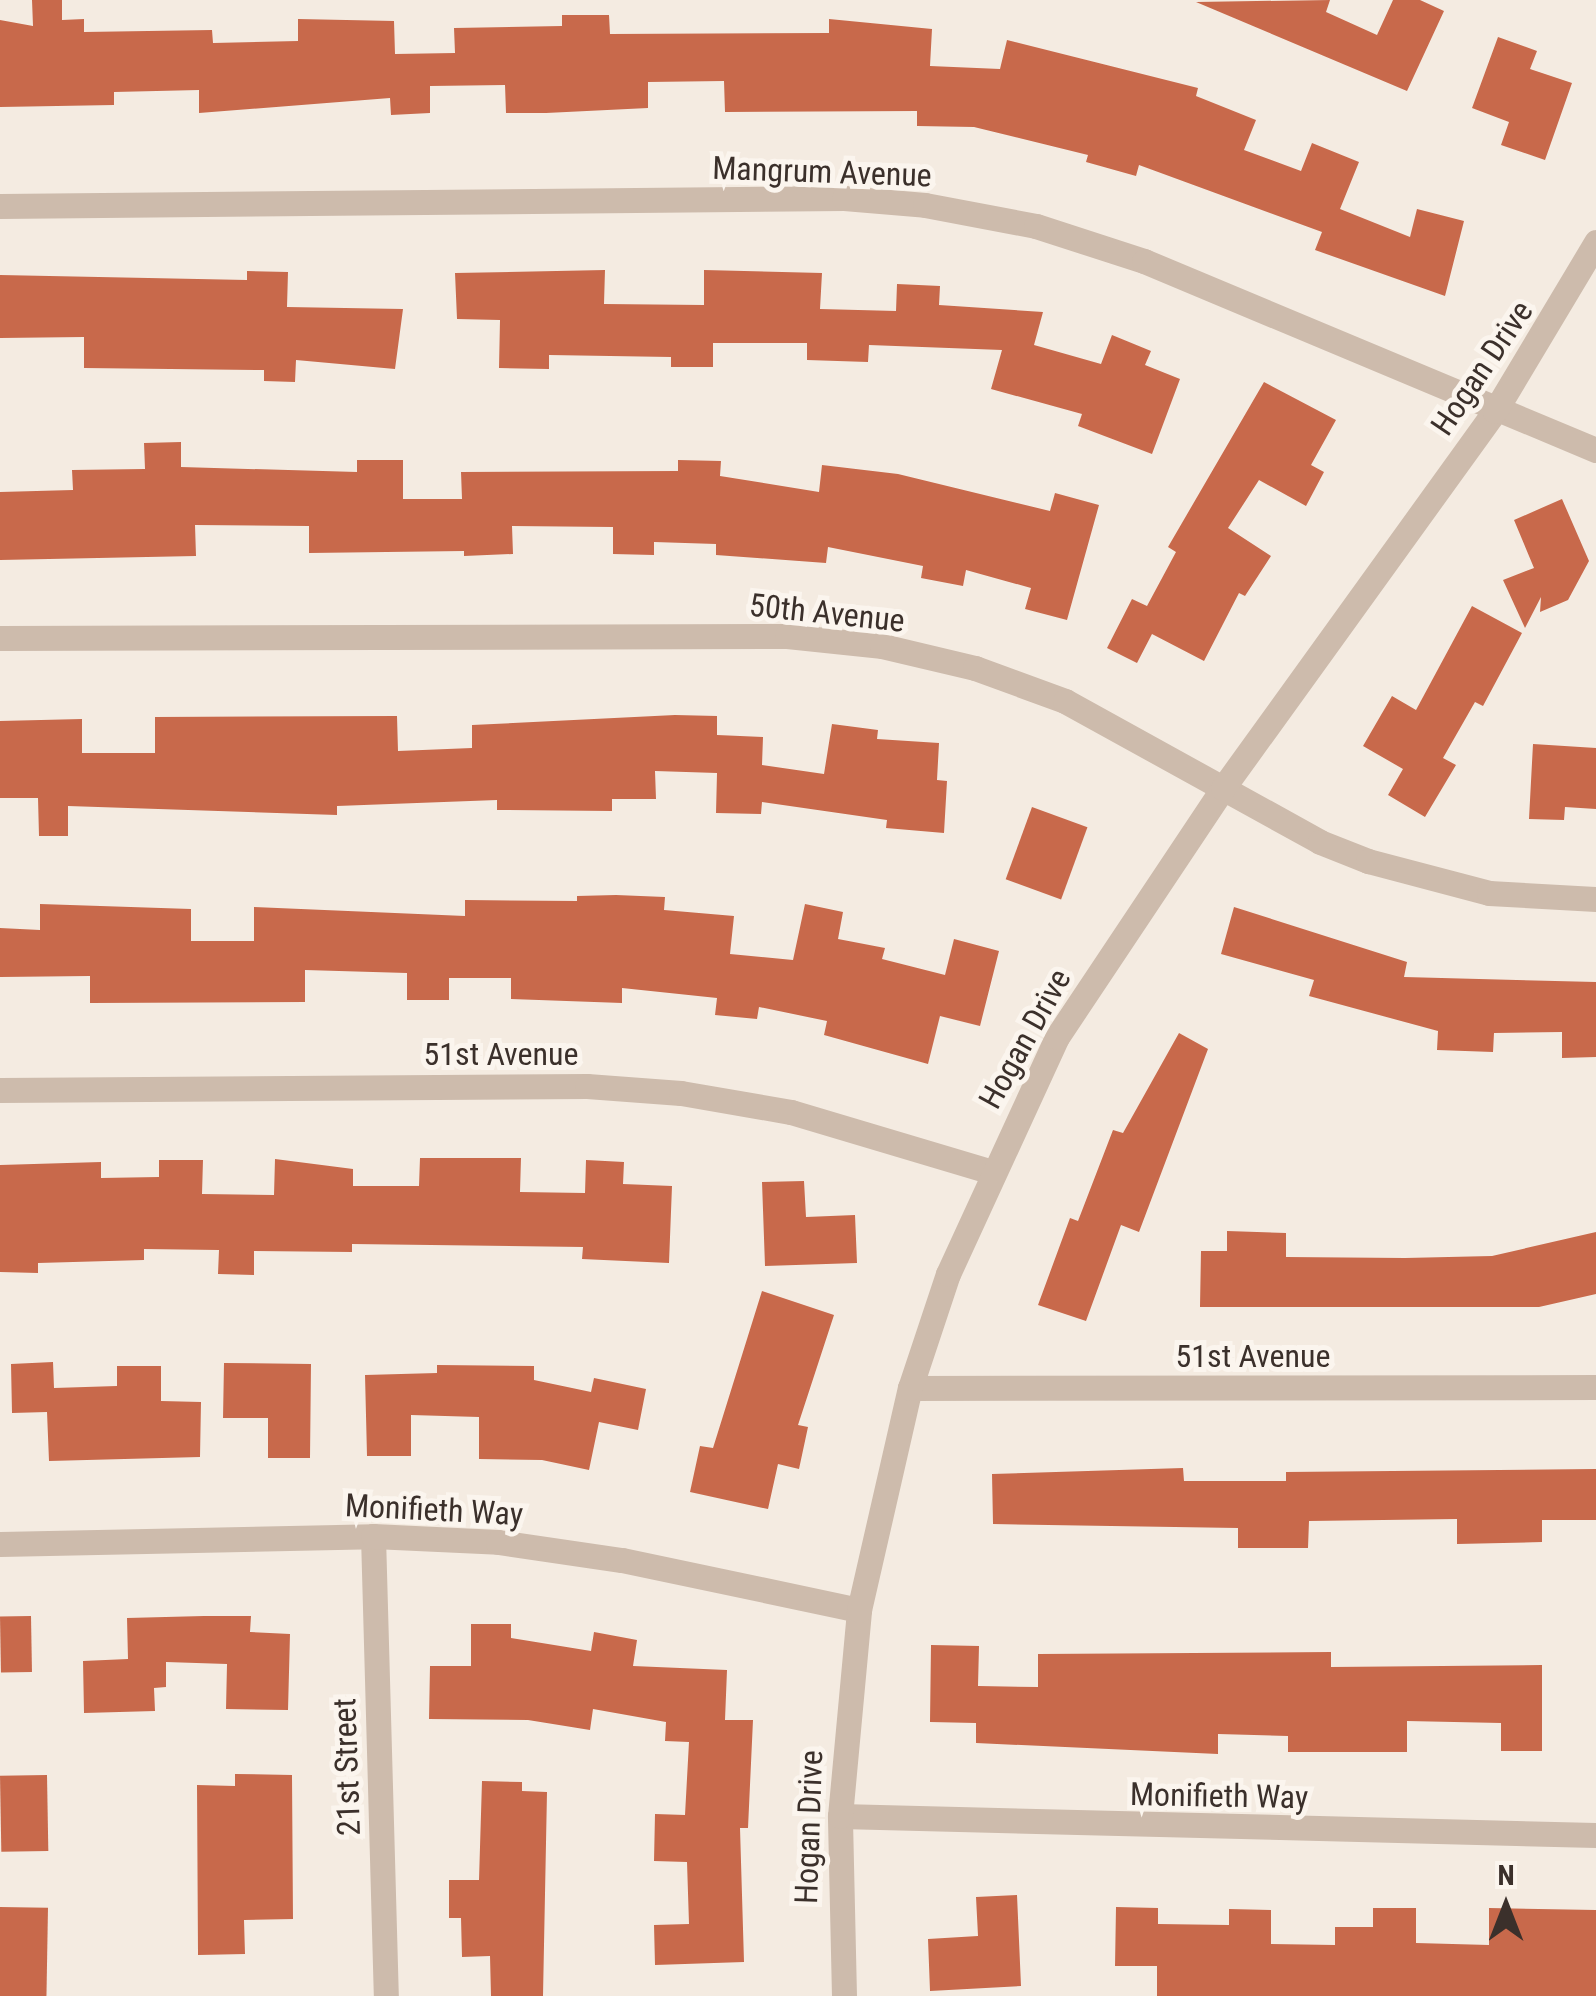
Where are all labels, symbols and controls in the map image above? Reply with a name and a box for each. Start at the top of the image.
street label: Mangrum Avenue [712,149,932,195]
street label: Hogan Drive [1423,294,1541,442]
street label: 50th Avenue [747,586,907,640]
street label: Hogan Drive [971,962,1079,1116]
street label: 51st Avenue [423,1035,579,1073]
street label: 51st Avenue [1175,1337,1331,1375]
street label: Monifieth Way [344,1486,524,1534]
street label: 21st Street [325,1697,369,1837]
street label: Hogan Drive [787,1750,831,1904]
street label: Monifieth Way [1130,1775,1308,1817]
north arrow [1456,1856,1556,1956]
text: N [1497,1859,1515,1892]

